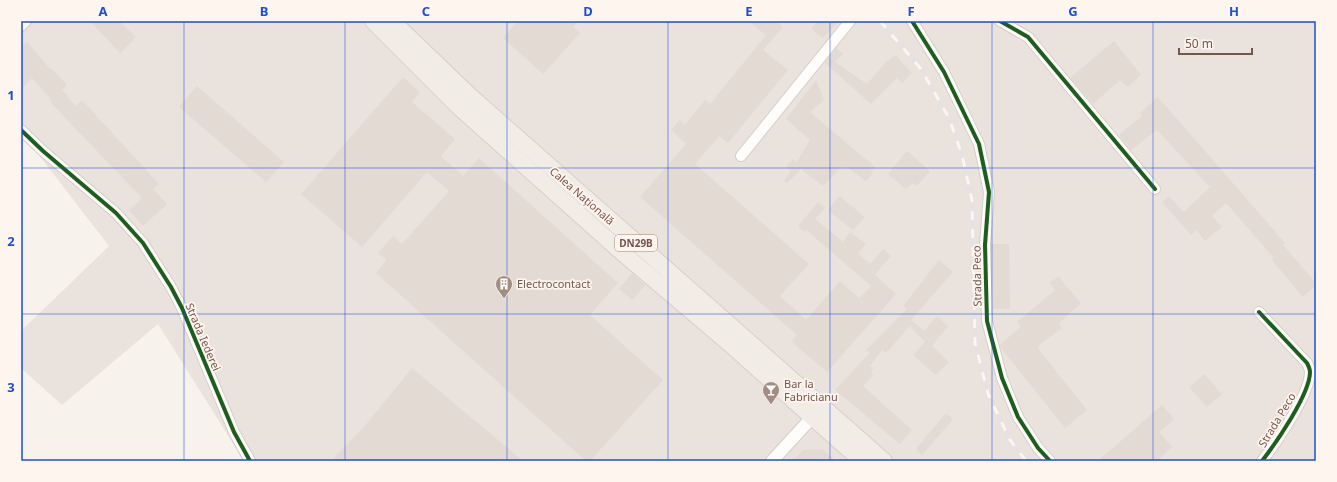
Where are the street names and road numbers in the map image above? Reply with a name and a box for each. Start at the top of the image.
street label: Calea Națională [547,163,618,228]
road number: DN29B [615,235,657,251]
street label: Strada Peco [968,245,985,307]
street label: Strada Iederei [182,300,225,373]
street label: Strada Peco [1254,389,1299,450]

